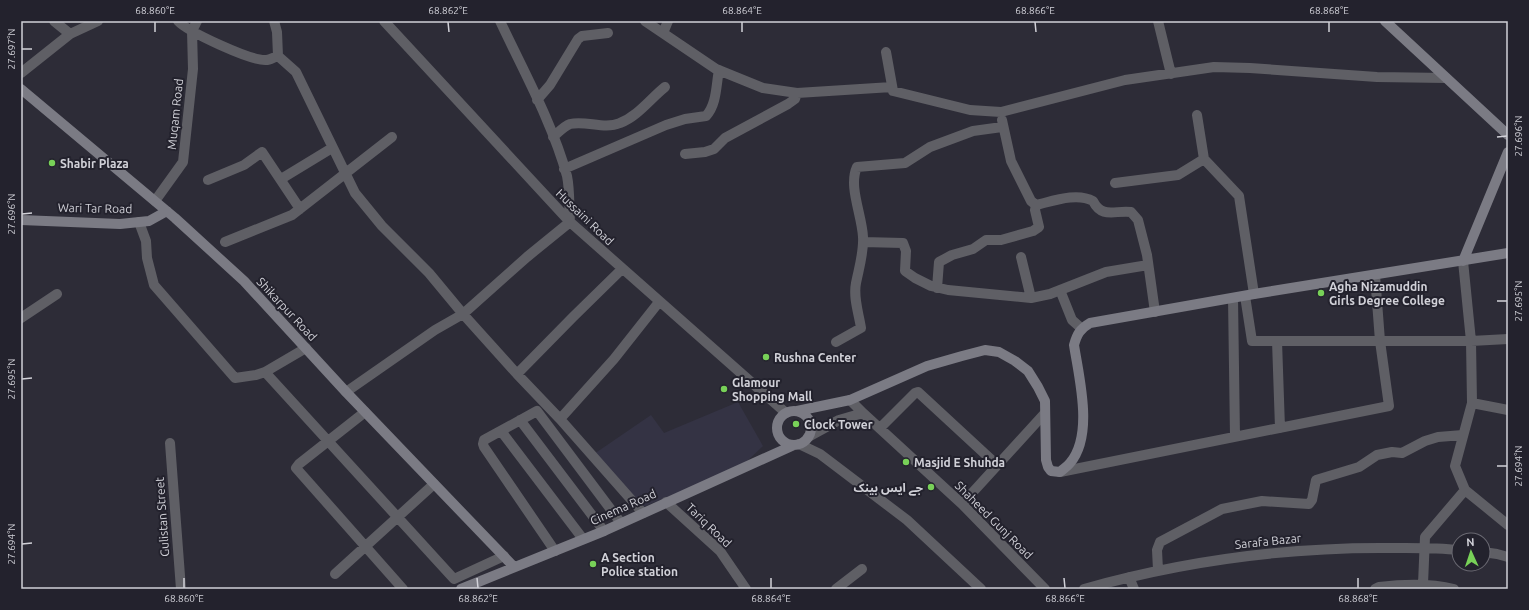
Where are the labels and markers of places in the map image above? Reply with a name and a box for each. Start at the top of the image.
place label: Shabir Plaza [60,157,129,170]
marker: Shabir Plaza [47,158,57,168]
place label: Agha Nizamuddin Girls Degree College [1329,280,1445,307]
marker: Agha Nizamuddin Girls Degree College [1316,288,1326,298]
place label: Rushna Center [774,351,856,364]
marker: Rushna Center [761,352,771,362]
place label: Glamour Shopping Mall [732,376,813,403]
marker: Glamour Shopping Mall [719,384,729,394]
place label: Clock Tower [804,418,873,431]
marker: Clock Tower [791,419,801,429]
place label: Masjid E Shuhda [914,456,1005,469]
marker: Masjid E Shuhda [901,457,911,467]
place label: جے ایس بینک [853,481,923,496]
marker: جے ایس بینک [926,482,936,492]
place label: A Section Police station [601,551,678,578]
marker: A Section Police station [588,559,598,569]

